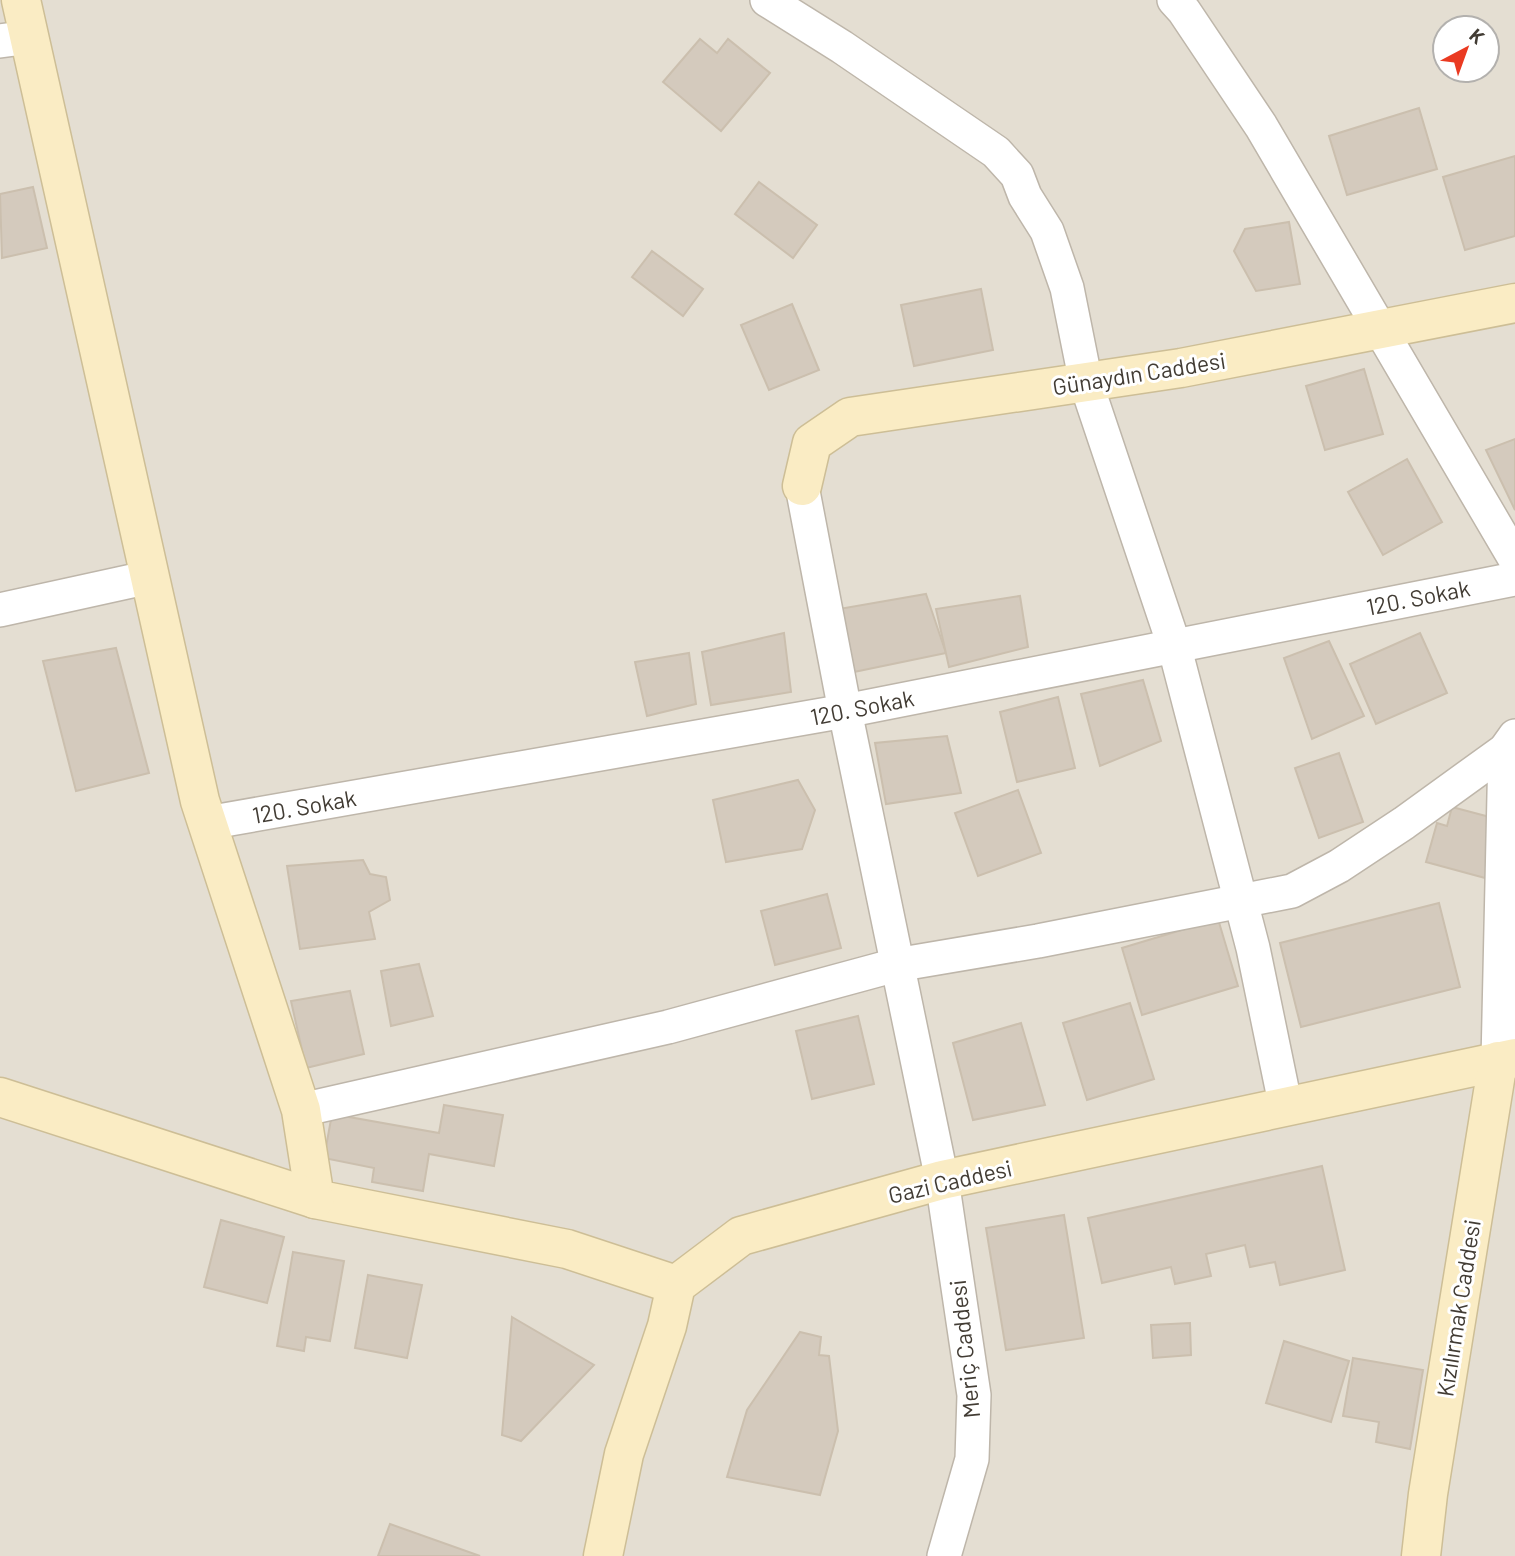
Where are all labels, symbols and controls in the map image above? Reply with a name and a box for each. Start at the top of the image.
north arrow [1431,14,1501,84]
text: K [1465,23,1490,48]
street label: Günaydın Caddesi [1050,345,1228,401]
street label: 120. Sokak [1364,573,1472,621]
street label: 120. Sokak [808,683,916,731]
street label: 120. Sokak [250,783,358,829]
street label: Gazi Caddesi [885,1153,1015,1209]
street label: Kızılırmak Caddesi [1430,1217,1486,1399]
street label: Meriç Caddesi [943,1278,985,1420]

